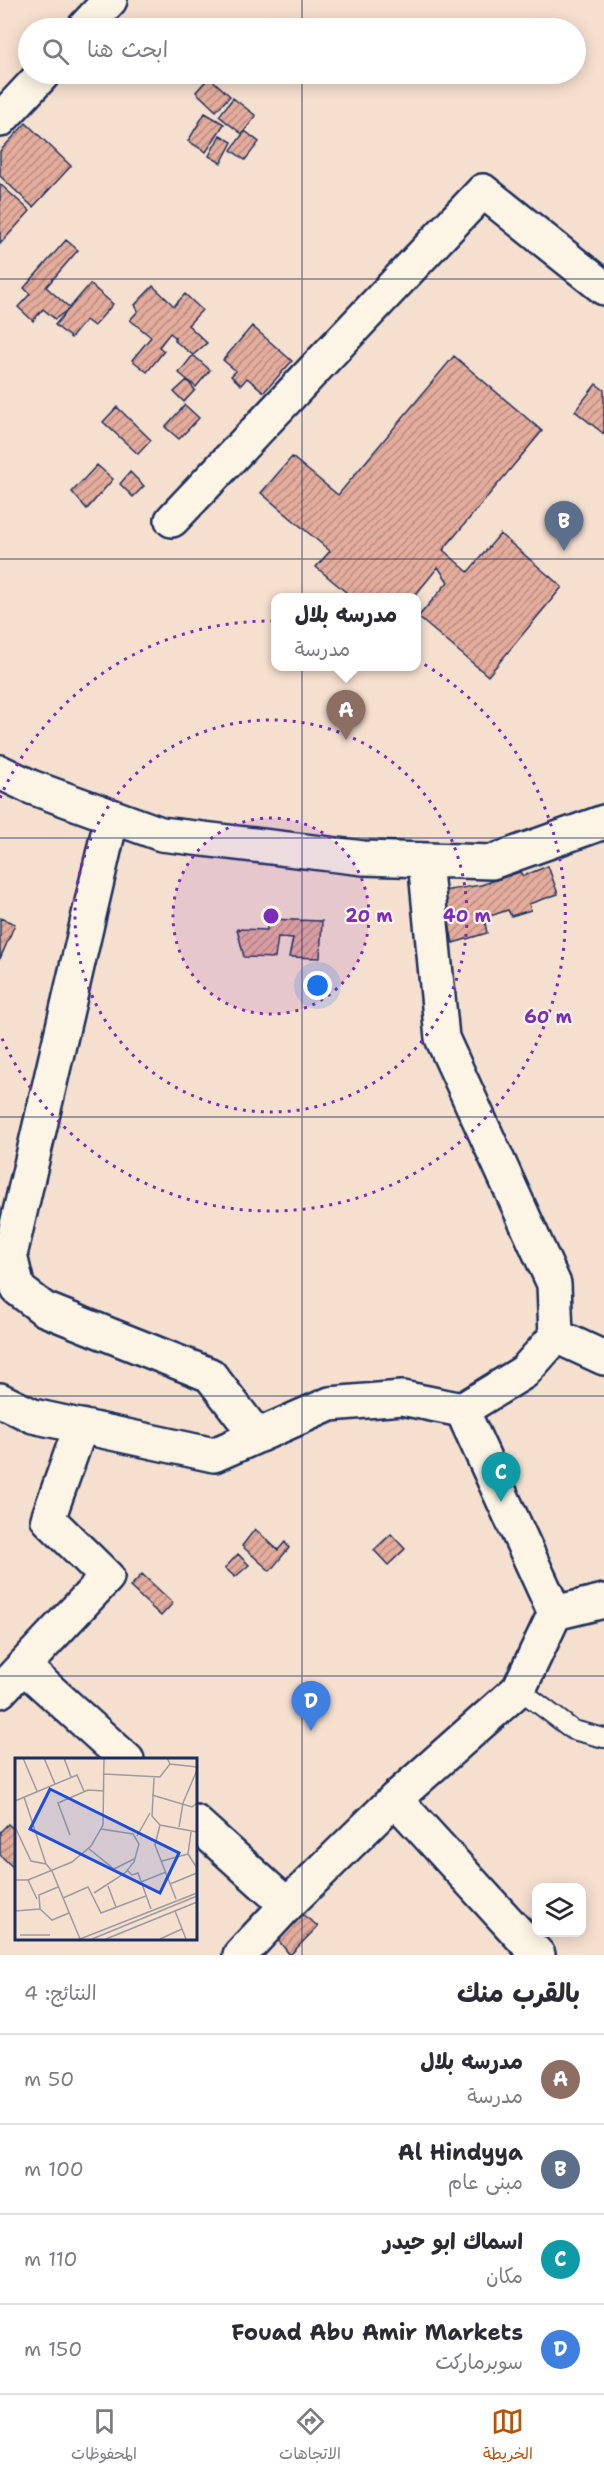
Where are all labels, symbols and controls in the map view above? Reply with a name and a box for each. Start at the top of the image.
search box [18,18,586,84]
icon: search [39,35,72,68]
text: ابحث هنا [87,35,168,64]
pin: B [544,502,584,551]
popup [271,593,421,671]
text: مدرسه بلال [295,600,397,629]
text: مدرسة [295,636,350,662]
pin: A [326,690,366,740]
text: 20 m [345,904,393,928]
text: 40 m [443,904,491,928]
centre of rings [261,906,281,926]
your location [303,971,332,1000]
text: 60 m [524,1005,572,1029]
pin: C [482,1452,520,1502]
pin: D [292,1682,330,1731]
inset map [15,1758,196,1940]
map controls [532,1883,586,1937]
button: layers [532,1883,586,1937]
text: بالقرب منك [457,1975,580,2010]
text: النتائج: 4 [24,1980,97,2006]
text: مدرسه بلال [420,2047,523,2076]
text: 50 m [24,2066,74,2092]
text: A [553,2066,568,2092]
text: مدرسة [467,2083,523,2109]
text: Al Hindyya [398,2138,523,2167]
text: 100 m [24,2156,84,2182]
text: B [554,2156,567,2182]
text: مبنى عام [448,2169,523,2195]
text: اسماك ابو حيدر [383,2227,523,2256]
text: 110 m [24,2246,78,2272]
text: C [554,2246,567,2272]
text: مكان [486,2263,523,2289]
text: Fouad Abu Amir Markets [231,2318,523,2347]
text: 150 m [24,2336,82,2362]
text: D [553,2336,568,2362]
text: سوبرماركت [435,2349,523,2375]
tab: المحفوظات [71,2405,137,2468]
tab: الاتجاهات [279,2405,341,2468]
tab: الخريطة [483,2405,533,2468]

